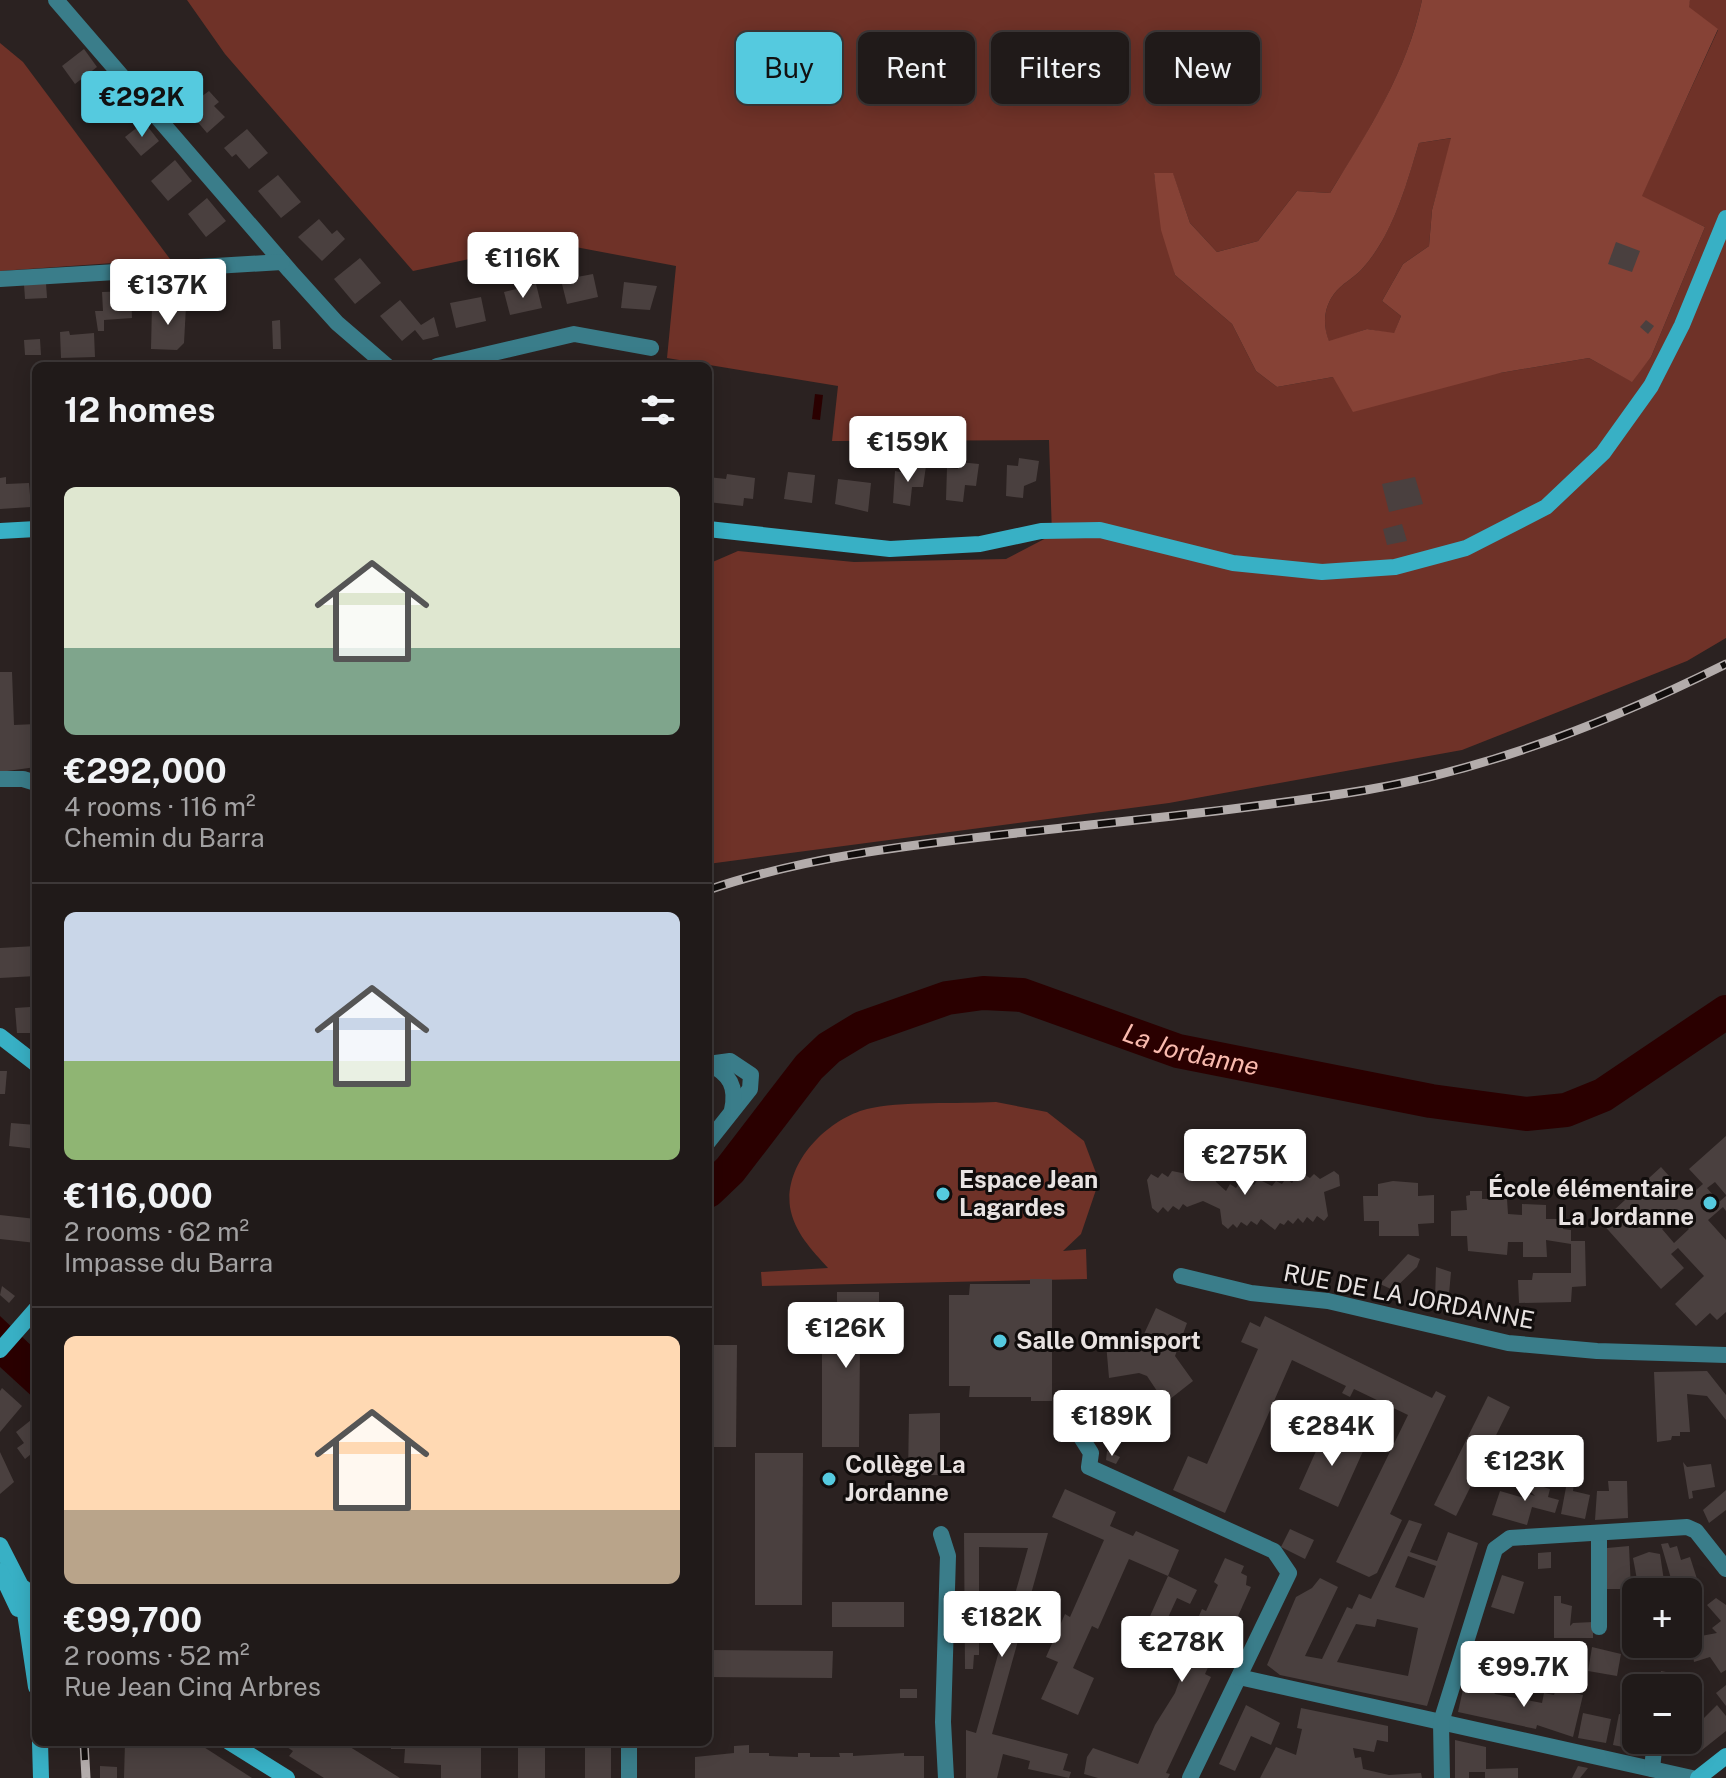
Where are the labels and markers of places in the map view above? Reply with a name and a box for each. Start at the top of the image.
pin: €292K [86,71,198,139]
pin: €116K [467,232,579,300]
pin: €137K [112,259,224,327]
pin: €159K [852,416,964,484]
pin: €275K [1189,1129,1301,1197]
place label: Espace Jean Lagardes [959,1165,1098,1221]
place label: École élémentaire La Jordanne [1488,1174,1694,1230]
marker: Espace Jean Lagardes [934,1185,952,1203]
marker: École élémentaire La Jordanne [1701,1194,1719,1212]
pin: €126K [790,1302,902,1370]
place label: Salle Omnisport [1016,1326,1201,1354]
marker: Salle Omnisport [991,1332,1009,1350]
pin: €189K [1056,1390,1168,1458]
pin: €284K [1276,1400,1388,1468]
pin: €123K [1469,1435,1581,1503]
place label: Collège La Jordanne [845,1450,966,1506]
marker: Collège La Jordanne [820,1470,838,1488]
pin: €182K [946,1591,1058,1659]
pin: €278K [1126,1616,1238,1684]
pin: €99.7K [1459,1641,1589,1709]

